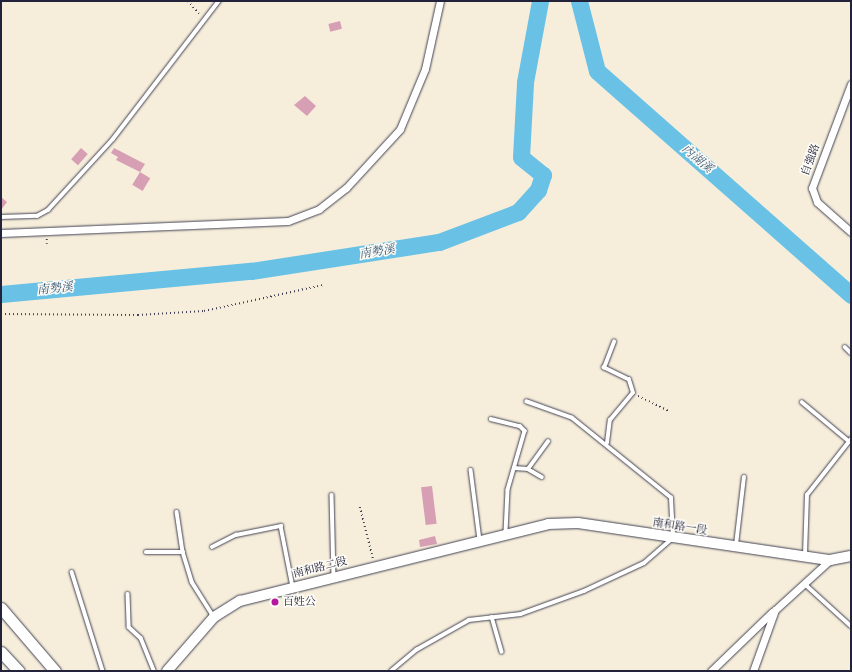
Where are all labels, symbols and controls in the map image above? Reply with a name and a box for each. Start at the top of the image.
water label: 內湖溪 [679,142,715,176]
street label: 自強路 [799,142,823,178]
water label: 南勢溪 [358,242,396,262]
water label: 南勢溪 [36,280,74,298]
street label: 南和路一段 [652,516,708,538]
street label: 南和路二段 [292,555,348,581]
place label: 百姓公 [283,595,316,609]
marker: 百姓公 [270,597,280,607]

